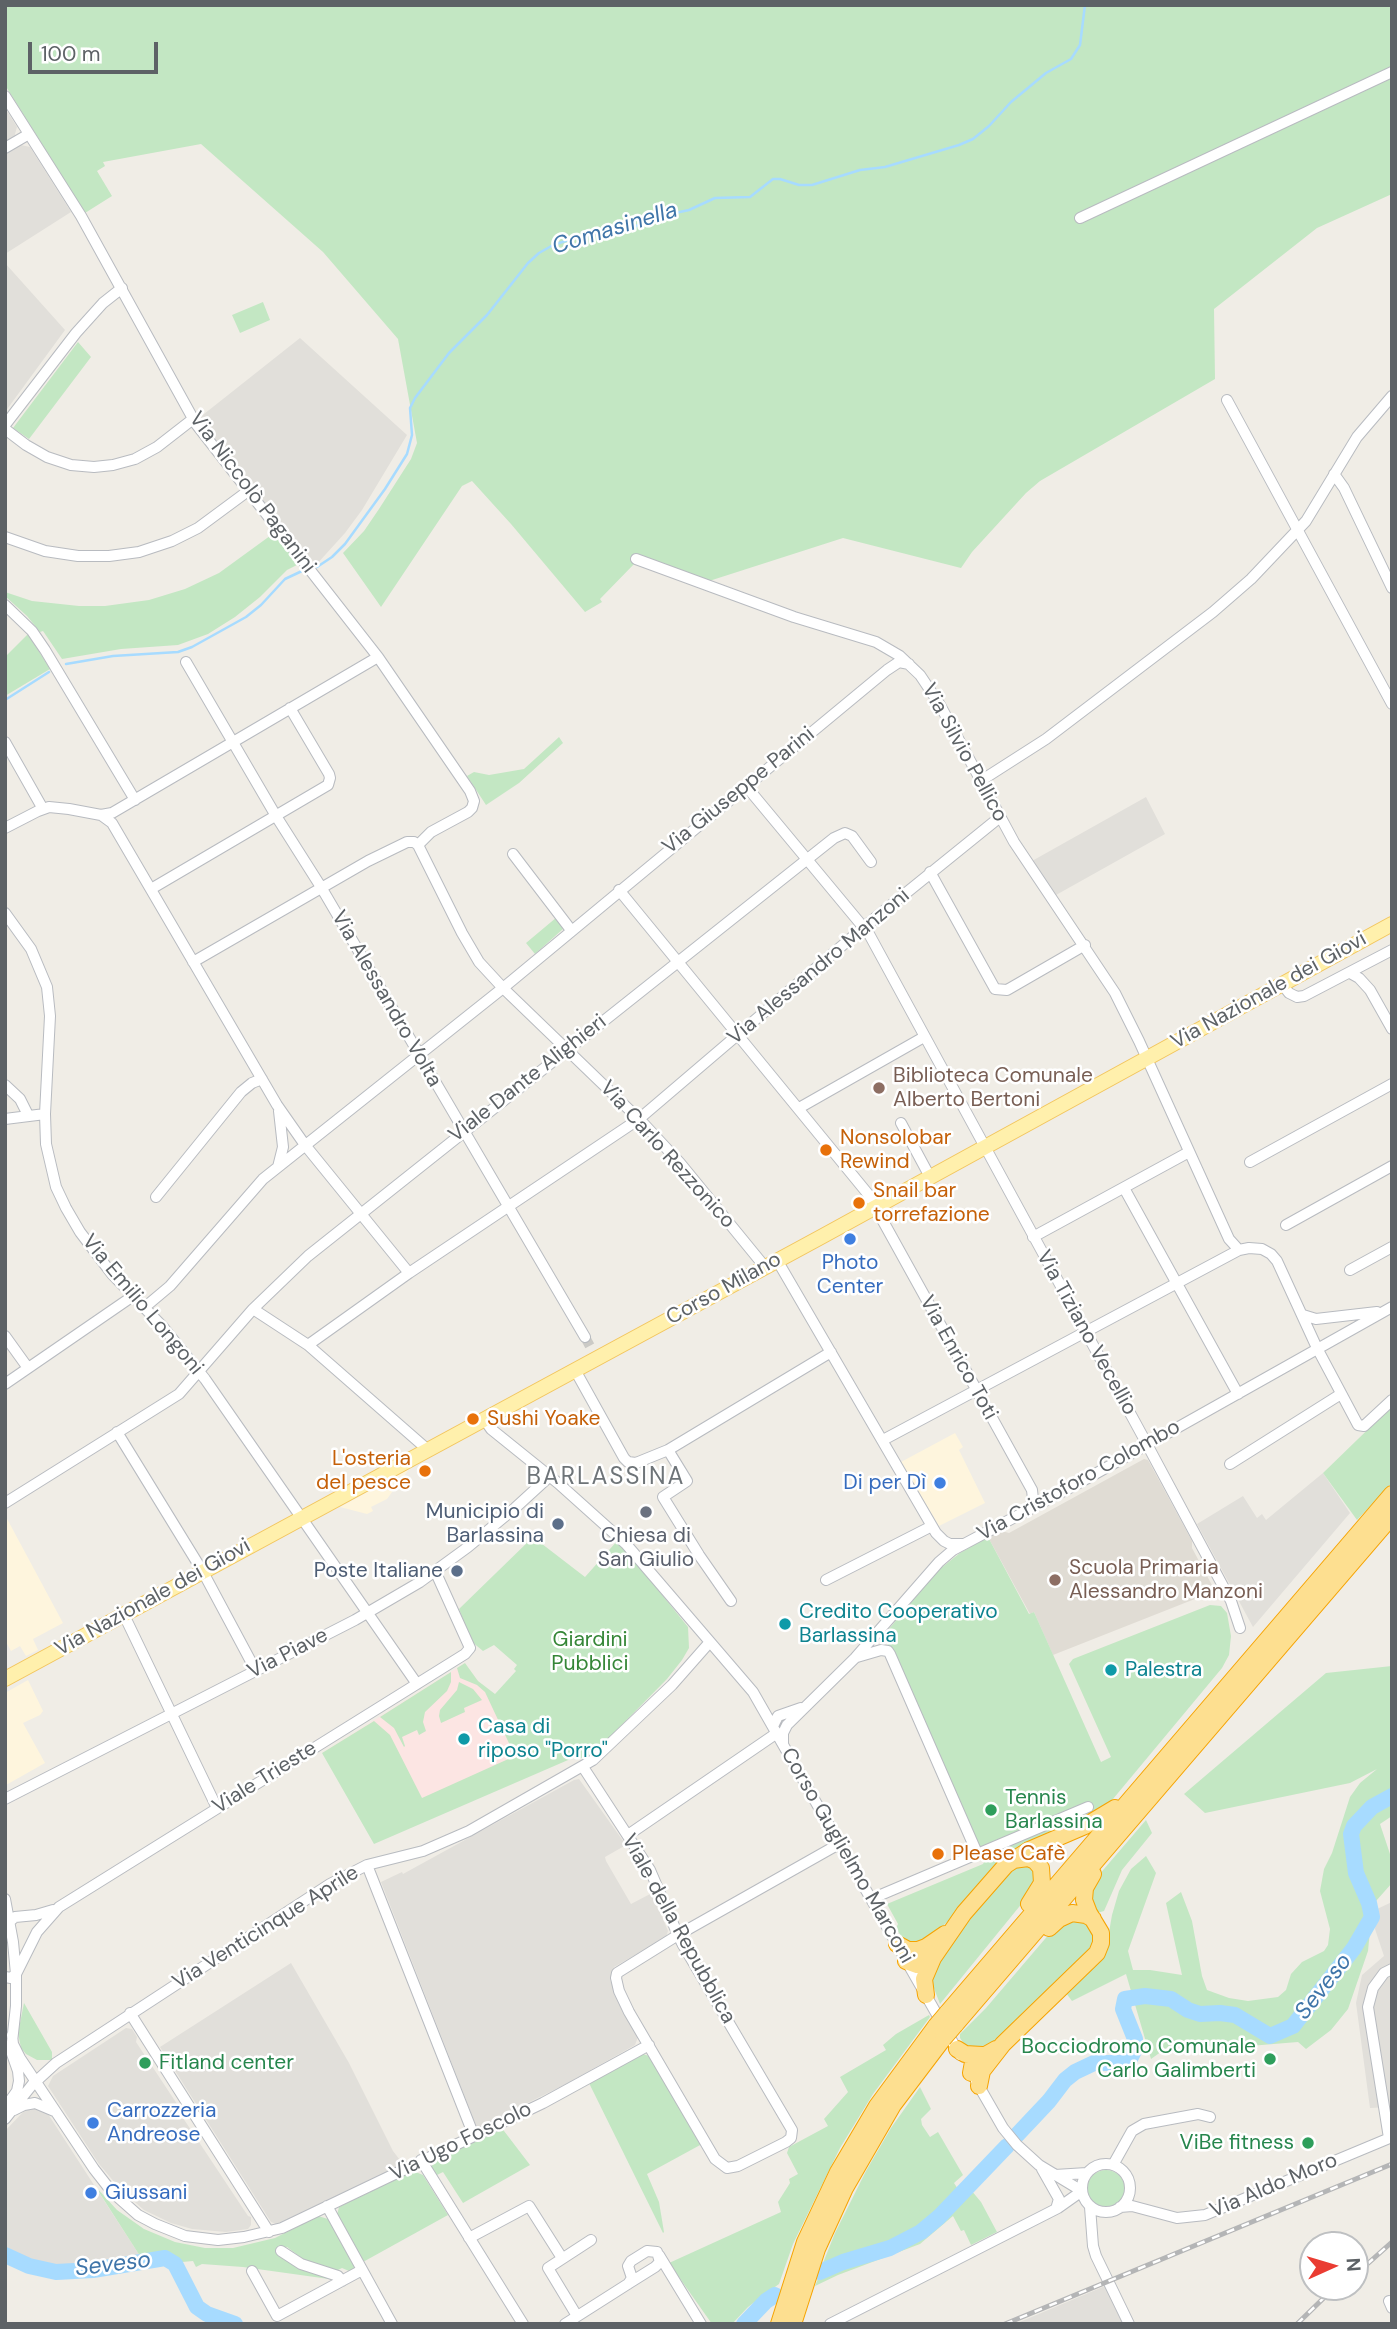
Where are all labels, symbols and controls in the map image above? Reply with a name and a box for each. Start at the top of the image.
scale bar [32,28,161,72]
text: 100 m [41,40,101,68]
water label: Comasinella [549,197,681,261]
street label: Via Niccolò Paganini [183,407,321,579]
street label: Via Silvio Pellico [916,679,1012,827]
street label: Via Giuseppe Parini [658,722,820,860]
street label: Via Alessandro Manzoni [723,883,915,1051]
street label: Via Alessandro Volta [325,906,447,1092]
street label: Via Nazionale dei Giovi [1167,927,1371,1055]
street label: Viale Dante Alighieri [444,1010,612,1148]
place label: Biblioteca Comunale Alberto Bertoni [893,1063,1093,1113]
street label: Via Carlo Rezzonico [594,1076,740,1234]
marker: Biblioteca Comunale Alberto Bertoni [871,1080,887,1096]
place label: Nonsolobar Rewind [840,1125,951,1175]
marker: Nonsolobar Rewind [818,1142,834,1158]
place label: Snail bar torrefazione [873,1178,990,1228]
marker: Snail bar torrefazione [851,1195,867,1211]
street label: Via Emilio Longoni [76,1230,208,1380]
marker: Photo Center [842,1231,858,1247]
street label: Via Tiziano Vecellio [1030,1246,1142,1420]
street label: Corso Milano [662,1247,786,1331]
place label: Photo Center [817,1250,883,1300]
street label: Via Enrico Toti [914,1292,1002,1424]
place label: Sushi Yoake [487,1406,600,1432]
marker: Sushi Yoake [465,1411,481,1427]
street label: Via Cristoforo Colombo [973,1415,1185,1547]
place label: L'osteria del pesce [316,1446,411,1496]
marker: L'osteria del pesce [417,1463,433,1479]
district label: BARLASSINA [528,1464,684,1492]
place label: Di per Dì [843,1470,926,1496]
marker: Di per Dì [932,1475,948,1491]
place label: Municipio di Barlassina [426,1499,544,1549]
marker: Chiesa di San Giulio [638,1504,654,1520]
marker: Municipio di Barlassina [550,1516,566,1532]
place label: Chiesa di San Giulio [598,1523,694,1573]
street label: Via Nazionale dei Giovi [51,1534,255,1662]
place label: Scuola Primaria Alessandro Manzoni [1069,1555,1263,1605]
place label: Poste Italiane [314,1558,443,1584]
marker: Poste Italiane [449,1563,465,1579]
marker: Scuola Primaria Alessandro Manzoni [1047,1572,1063,1588]
place label: Credito Cooperativo Barlassina [799,1599,998,1649]
marker: Credito Cooperativo Barlassina [777,1616,793,1632]
street label: Via Piave [244,1623,332,1685]
park label: Giardini Pubblici [551,1627,629,1677]
place label: Palestra [1125,1657,1202,1683]
marker: Palestra [1103,1662,1119,1678]
place label: Casa di riposo "Porro" [478,1714,608,1764]
marker: Casa di riposo "Porro" [456,1731,472,1747]
street label: Viale Trieste [208,1736,322,1820]
street label: Corso Guglielmo Marconi [775,1744,919,1968]
place label: Tennis Barlassina [1005,1785,1103,1835]
marker: Tennis Barlassina [983,1802,999,1818]
street label: Viale della Repubblica [615,1830,741,2028]
place label: Please Cafè [952,1841,1065,1867]
marker: Please Cafè [930,1846,946,1862]
street label: Via Venticinque Aprile [168,1861,364,1995]
water label: Seveso [1290,1949,1358,2025]
place label: Bocciodromo Comunale Carlo Galimberti [1021,2034,1256,2084]
place label: Fitland center [159,2050,294,2076]
marker: Bocciodromo Comunale Carlo Galimberti [1262,2051,1278,2067]
marker: Fitland center [137,2055,153,2071]
street label: Via Ugo Foscolo [386,2097,536,2187]
place label: Carrozzeria Andreose [107,2098,216,2148]
marker: Carrozzeria Andreose [85,2115,101,2131]
place label: ViBe fitness [1180,2130,1294,2156]
marker: ViBe fitness [1300,2135,1316,2151]
street label: Via Aldo Moro [1207,2148,1341,2224]
place label: Giussani [105,2180,188,2206]
marker: Giussani [83,2185,99,2201]
north arrow [1299,2231,1369,2301]
water label: Seveso [74,2247,152,2283]
text: N [1340,2257,1366,2272]

